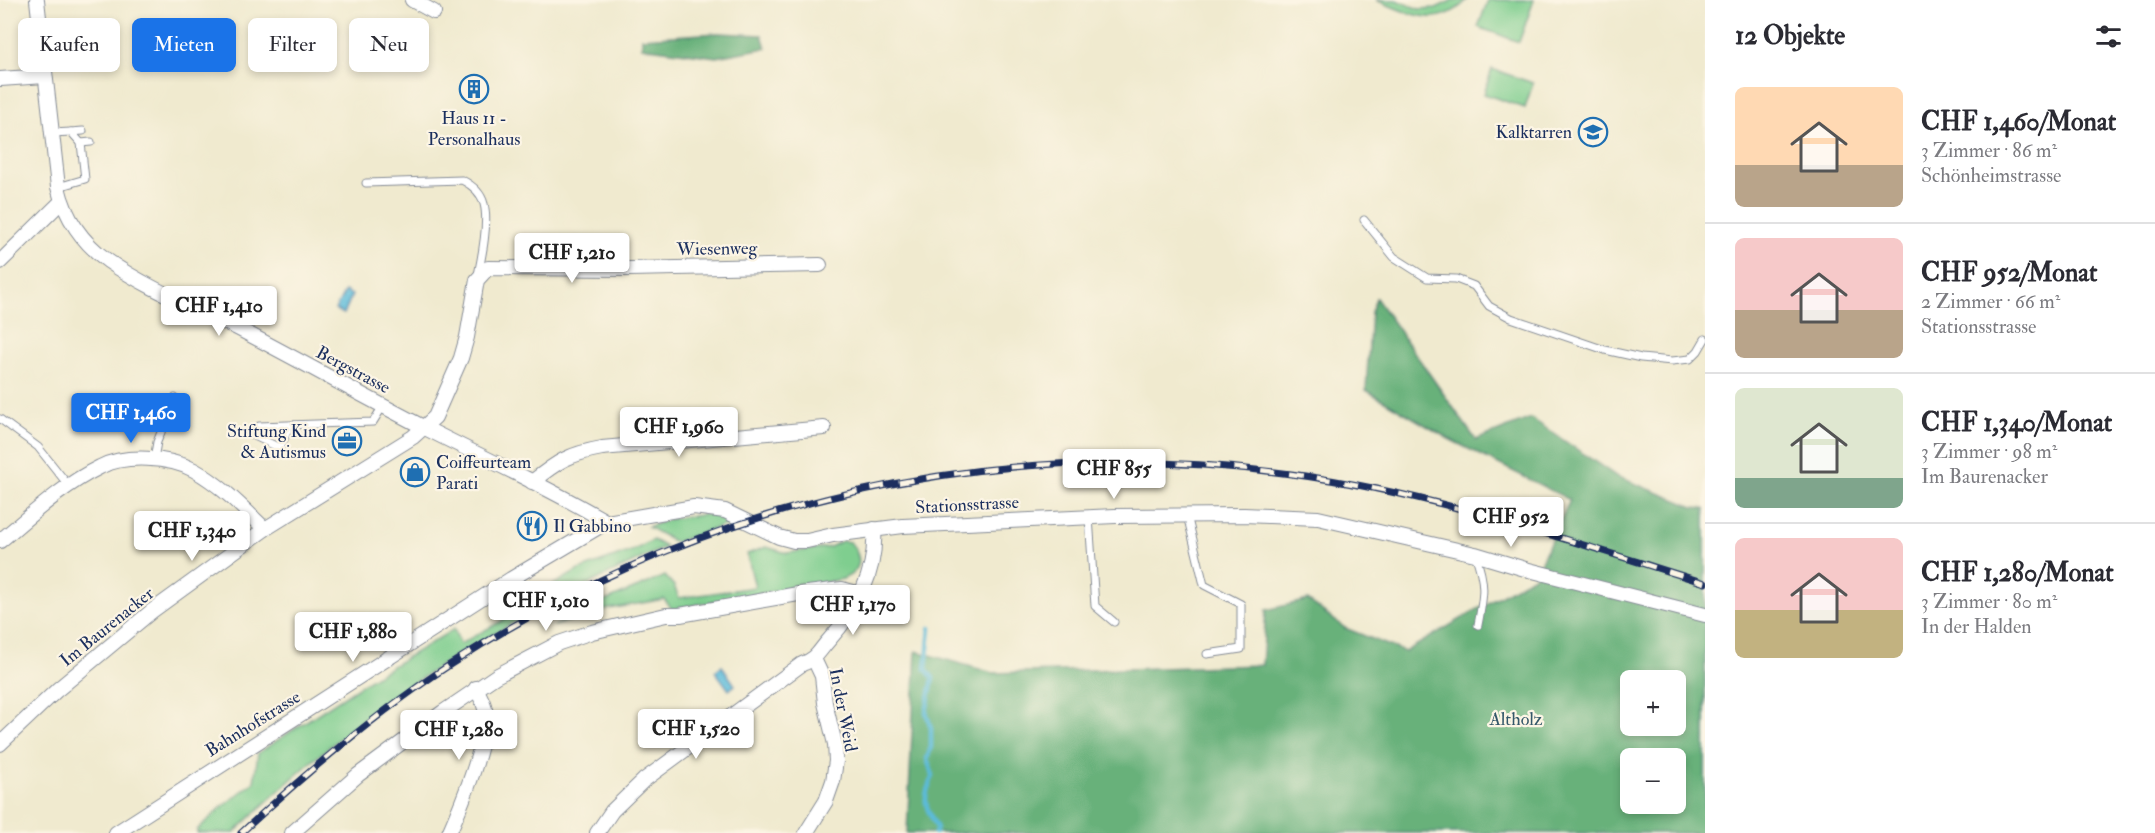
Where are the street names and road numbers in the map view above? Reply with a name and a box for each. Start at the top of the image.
street label: Wiesenweg [675,237,759,261]
street label: Bergstrasse [312,341,394,399]
street label: Stationsstrasse [915,491,1020,519]
street label: Im Baurenacker [55,582,159,672]
street label: In der Weid [824,666,862,754]
street label: Bahnhofstrasse [201,685,305,762]

